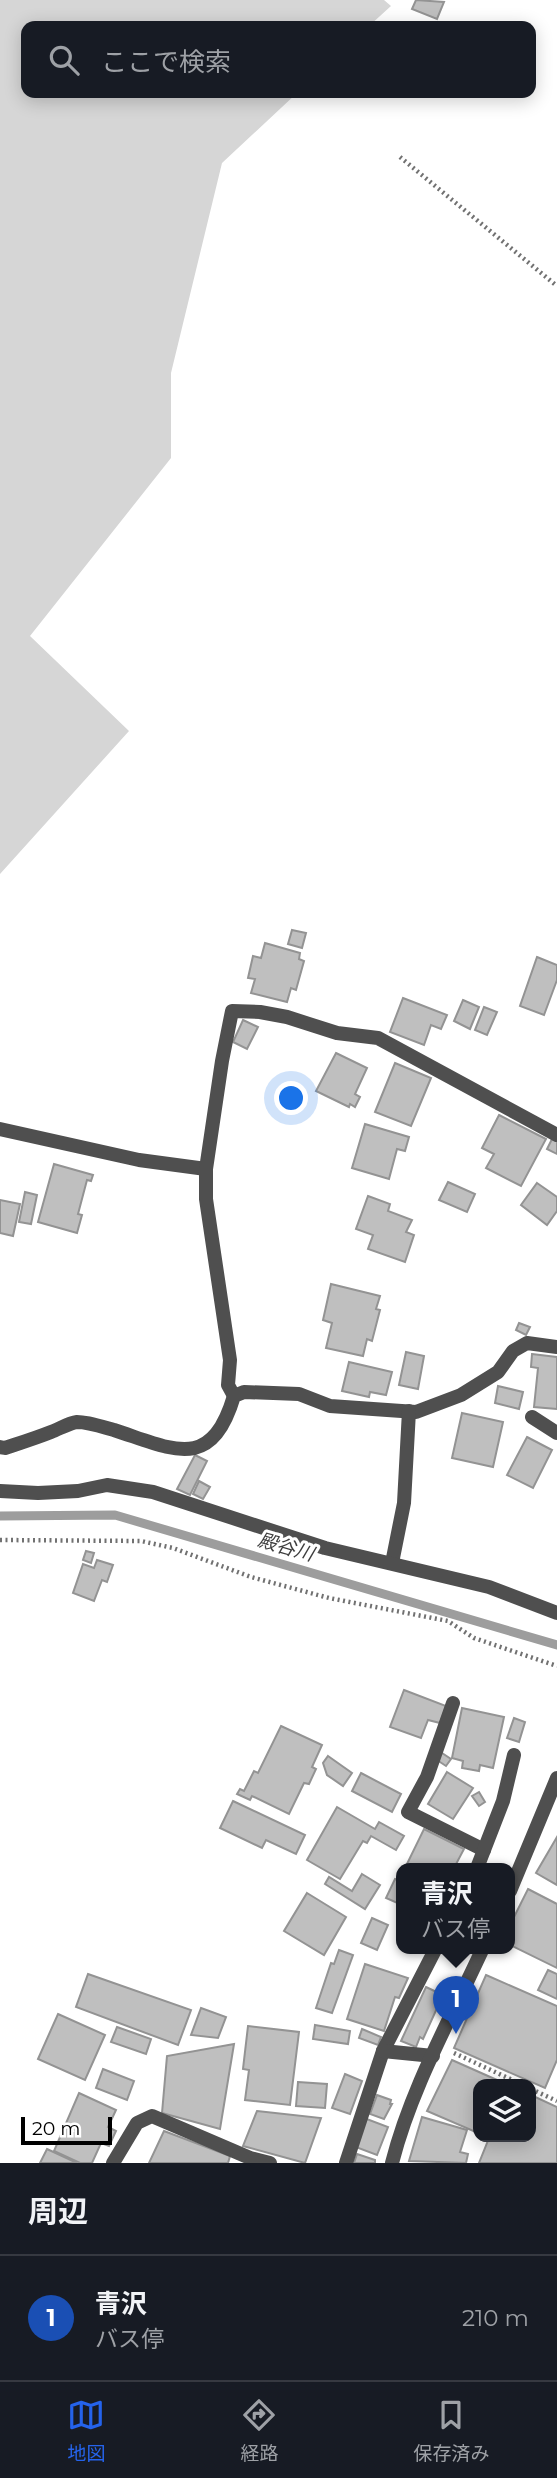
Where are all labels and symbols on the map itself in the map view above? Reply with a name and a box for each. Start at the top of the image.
your location [274,1081,308,1115]
water label: 殿谷川 [255,1528,318,1566]
pin: 1 [433,1976,479,2034]
scale bar [21,2114,112,2146]

